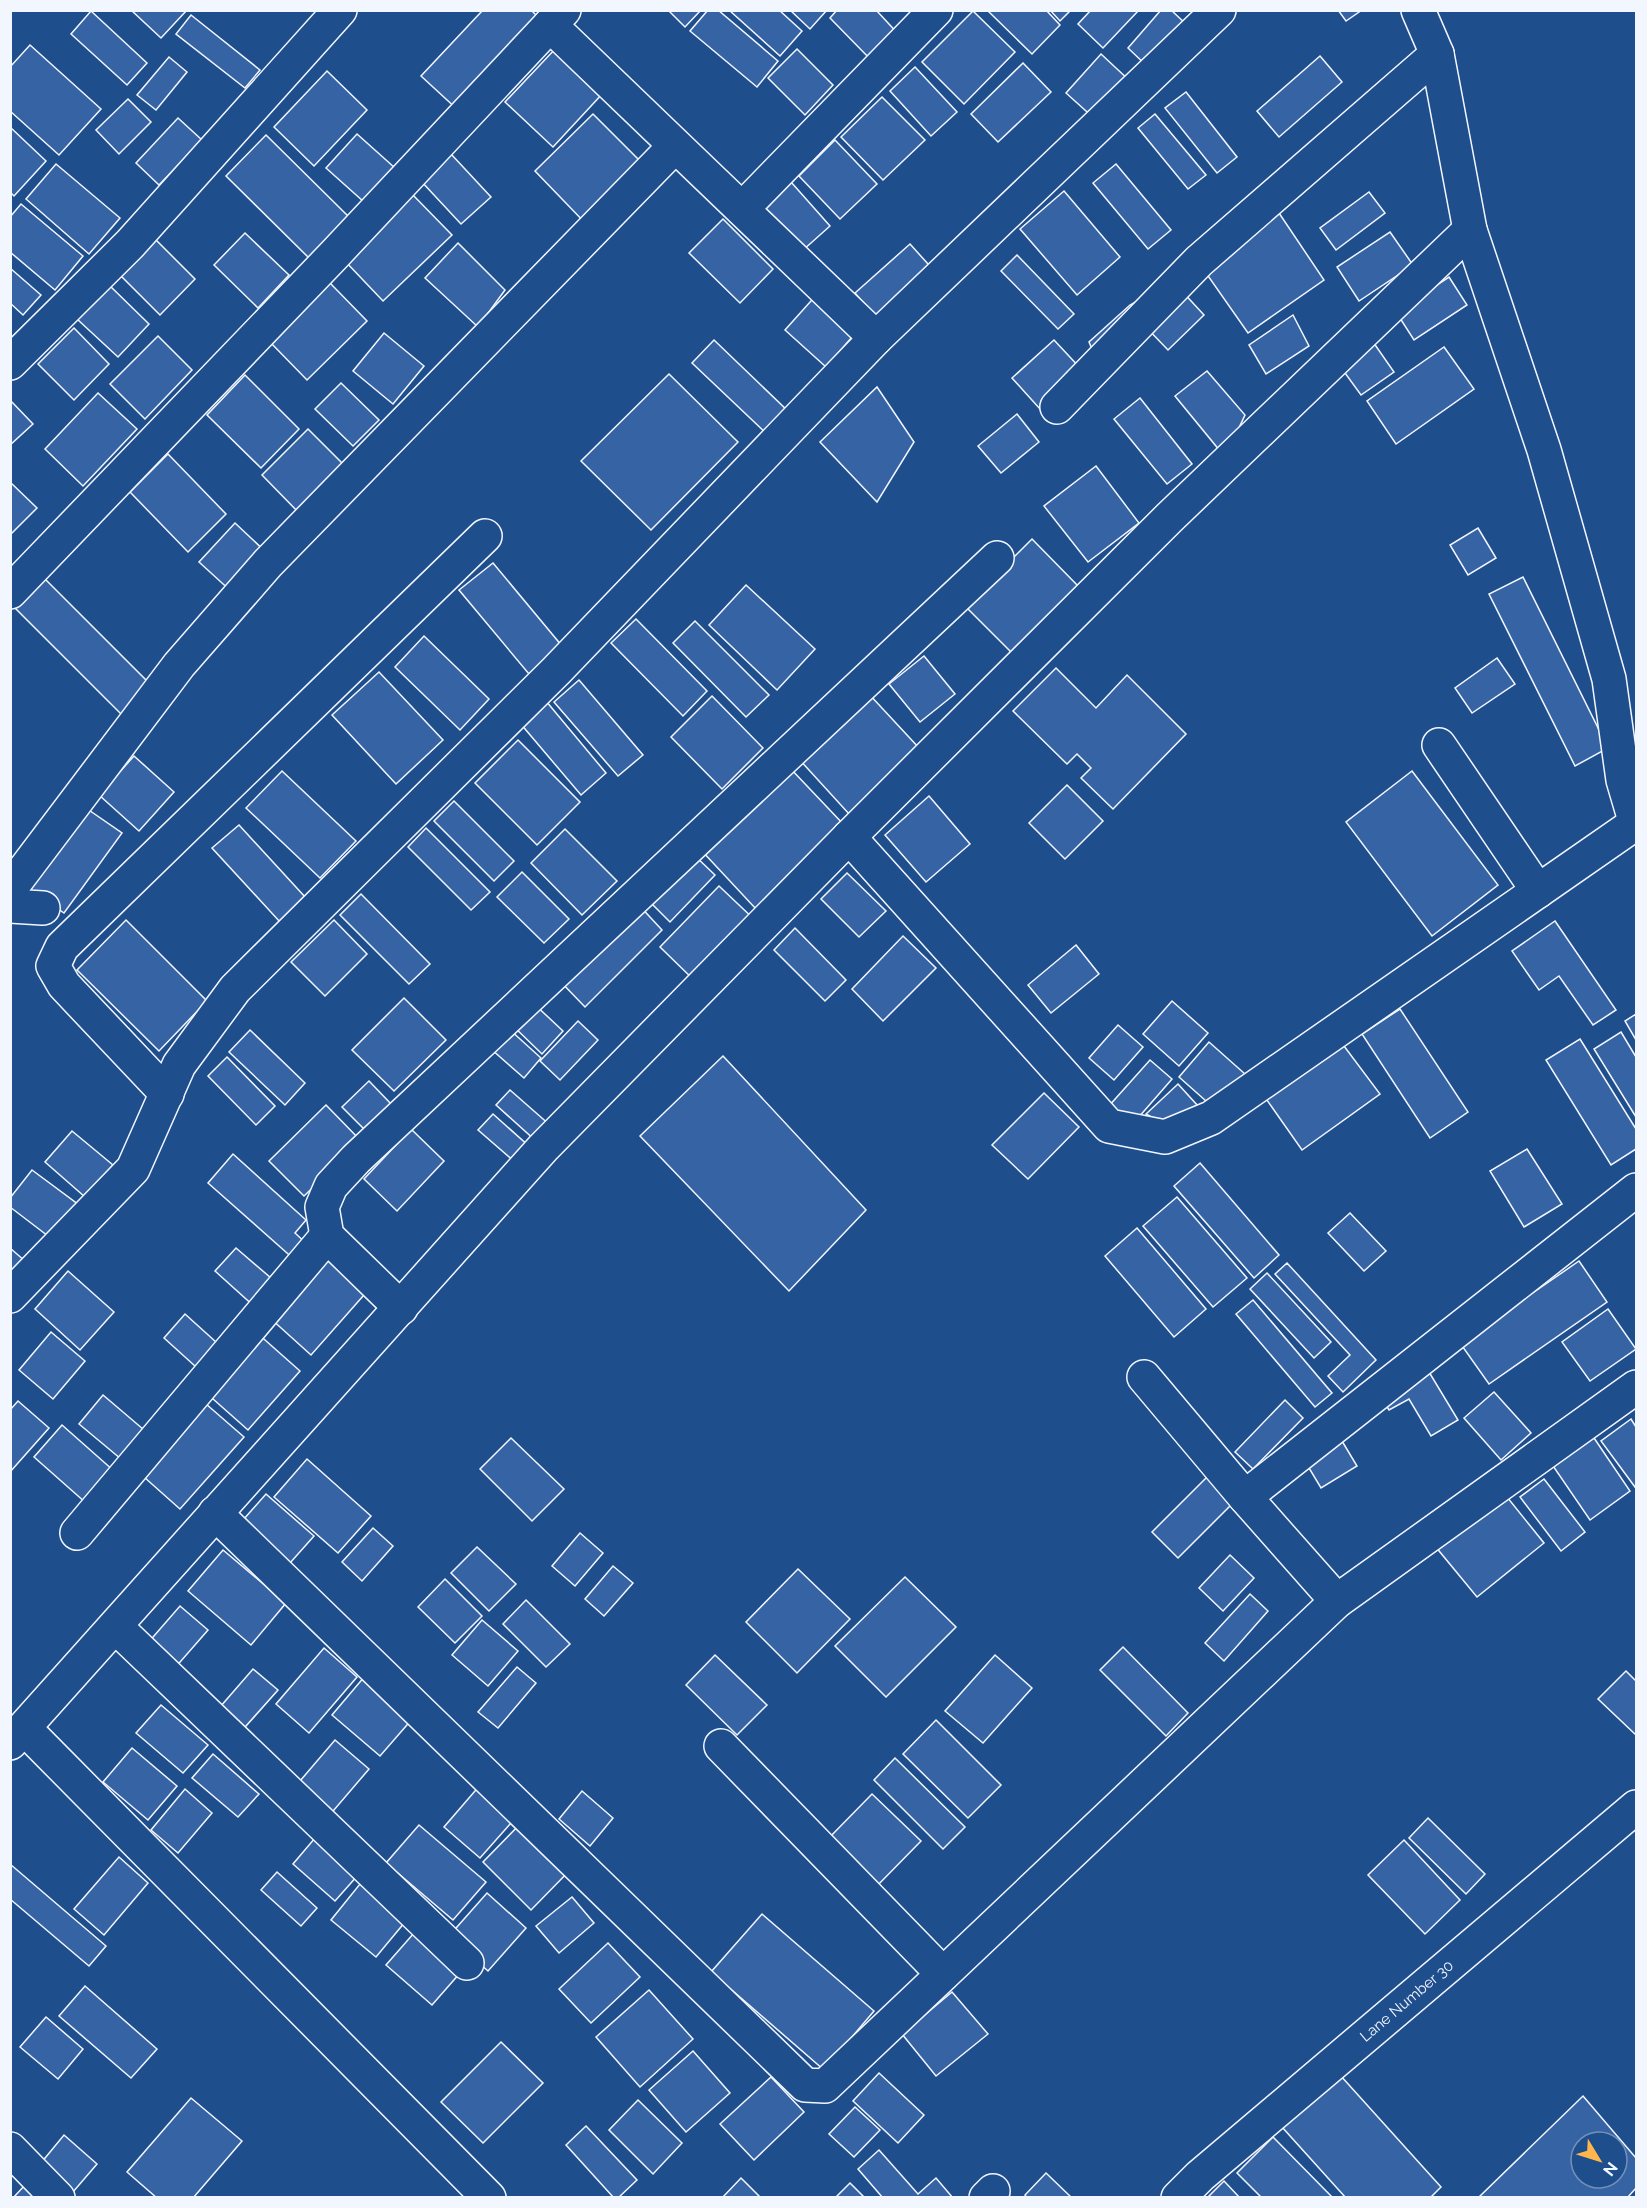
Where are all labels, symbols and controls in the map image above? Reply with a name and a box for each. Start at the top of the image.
street label: Lane Number 30 [1356,1956,1457,2046]
north arrow [1569,2130,1629,2190]
text: N [1599,2158,1622,2180]

